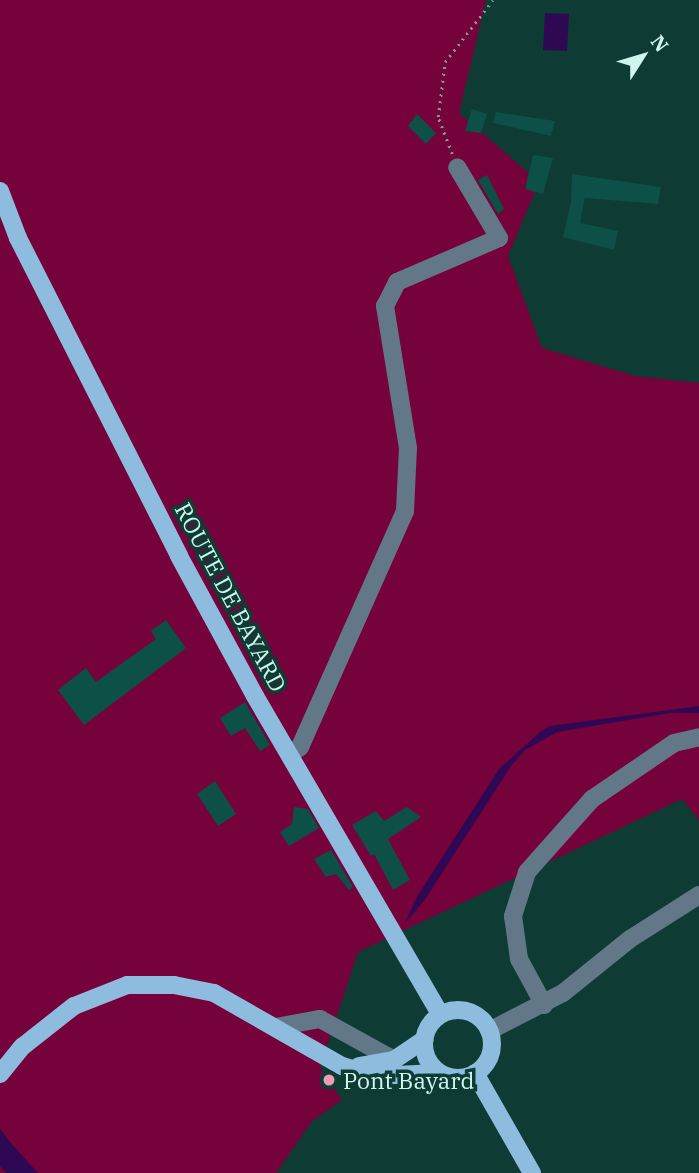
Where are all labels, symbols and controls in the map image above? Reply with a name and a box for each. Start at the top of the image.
north arrow [608,21,678,91]
text: N [646,30,674,57]
street label: ROUTE DE BAYARD [169,498,293,696]
place label: Pont Bayard [343,1066,474,1094]
marker: Pont Bayard [321,1072,337,1088]

